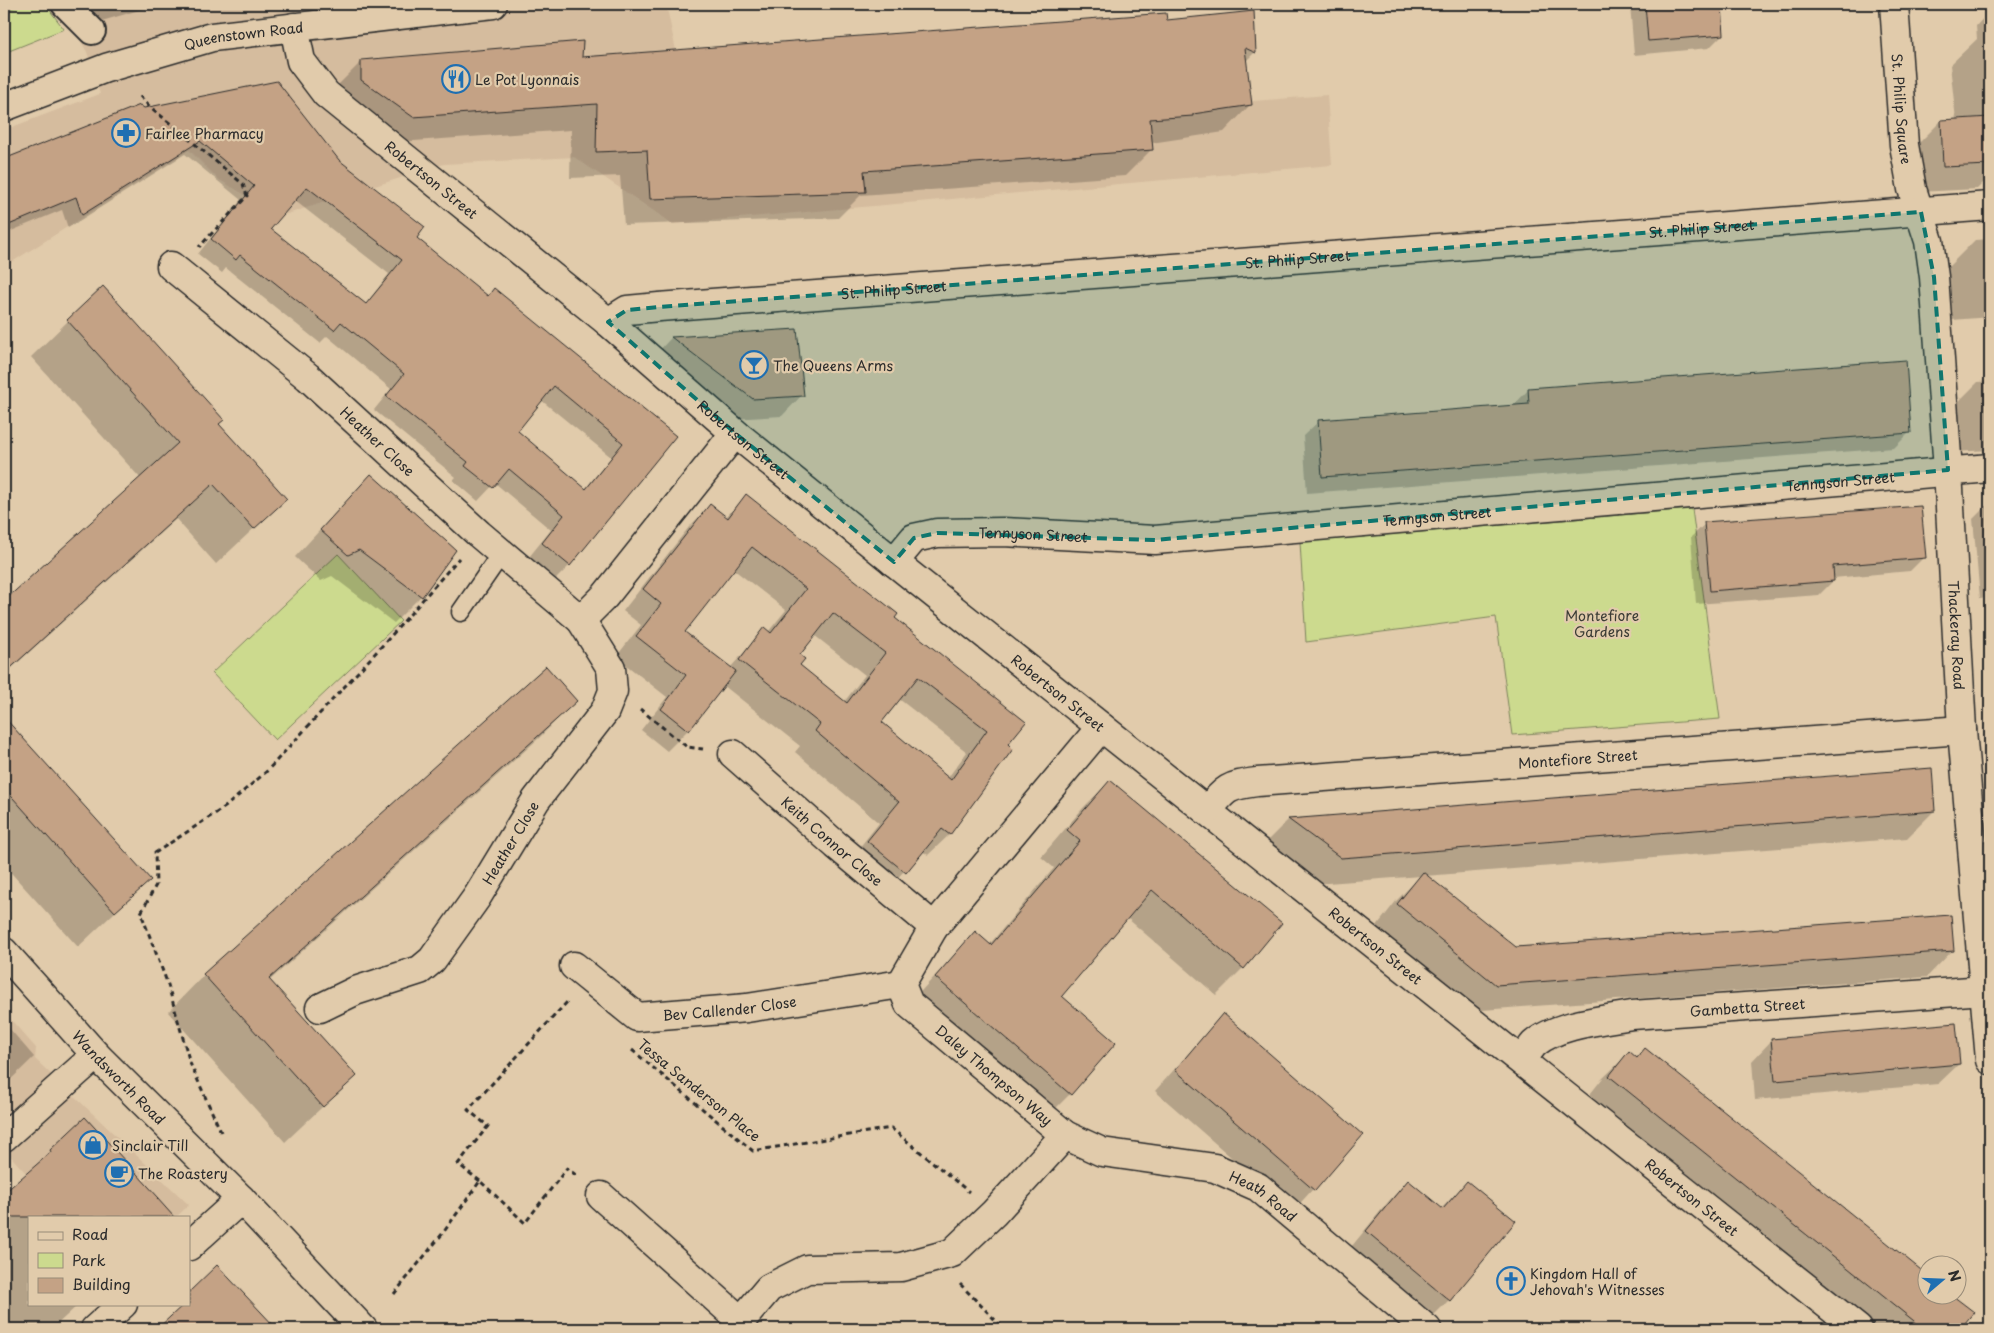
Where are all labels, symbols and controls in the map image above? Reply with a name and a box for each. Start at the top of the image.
street label: Queenstown Road [181,16,304,55]
street label: St. Philip Square [1887,53,1918,166]
restaurant icon: Le Pot Lyonnais [441,64,471,94]
place label: Le Pot Lyonnais [475,69,579,90]
pharmacy icon: Fairlee Pharmacy [111,118,141,148]
place label: Fairlee Pharmacy [145,123,264,144]
street label: Robertson Street [381,135,483,224]
street label: St. Philip Street [1648,213,1755,242]
street label: St. Philip Street [1244,244,1351,273]
street label: St. Philip Street [840,275,948,304]
bar icon: The Queens Arms [739,350,769,380]
place label: The Queens Arms [773,355,894,376]
street label: Robertson Street [693,395,794,484]
street label: Heather Close [336,401,420,481]
street label: Tennyson Street [1785,466,1896,496]
street label: Tennyson Street [1382,501,1492,531]
street label: Tennyson Street [979,521,1088,547]
street label: Thackeray Road [1943,580,1970,690]
park label: Montefiore Gardens [1565,605,1639,642]
street label: Robertson Street [1007,649,1110,737]
street label: Montefiore Street [1517,743,1639,773]
street label: Keith Connor Close [777,791,888,891]
street label: Heather Close [477,797,544,888]
street label: Robertson Street [1325,902,1427,989]
street label: Bev Callender Close [662,990,798,1025]
street label: Gambetta Street [1689,992,1806,1021]
street label: Daley Thompson Way [931,1020,1057,1130]
street label: Wandsworth Road [68,1025,170,1129]
street label: Tessa Sanderson Place [633,1034,765,1146]
shop icon: Sinclair Till [78,1130,108,1160]
place label: Sinclair Till [112,1135,188,1156]
street label: Robertson Street [1641,1153,1743,1241]
cafe icon: The Roastery [104,1158,134,1188]
place label: The Roastery [138,1163,228,1184]
street label: Heath Road [1226,1165,1302,1226]
legend [28,1216,190,1306]
text: Road [72,1222,108,1245]
text: Park [72,1248,106,1271]
north arrow [1916,1256,1966,1306]
place label: Kingdom Hall of Jehovah's Witnesses [1530,1263,1665,1300]
church icon: Kingdom Hall of Jehovah's Witnesses [1496,1266,1526,1296]
text: N [1943,1267,1966,1284]
text: Building [72,1272,131,1295]

